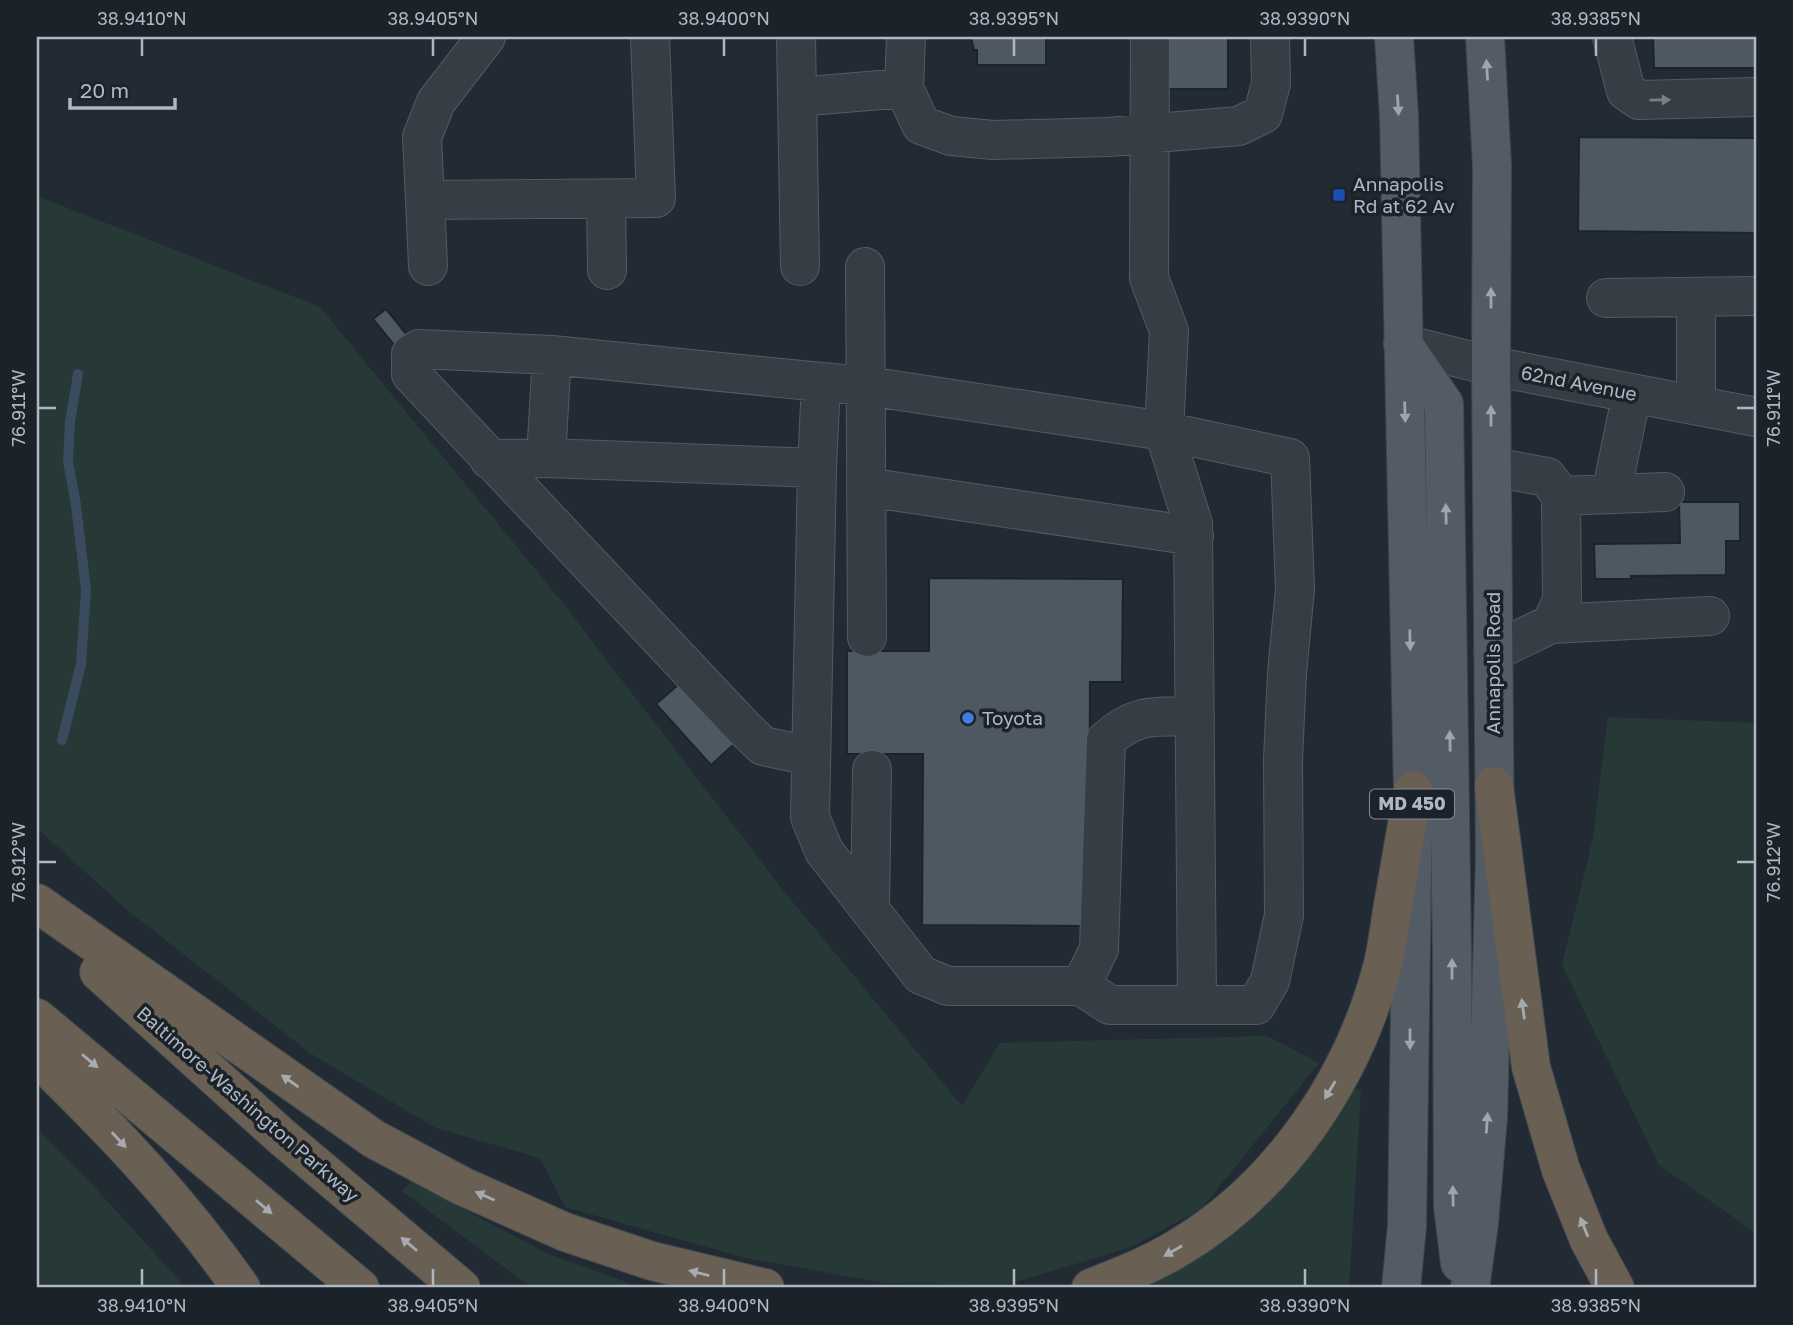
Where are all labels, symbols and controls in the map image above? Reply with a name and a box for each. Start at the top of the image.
text: 38.9410°N [97,7,187,29]
text: 38.9405°N [387,7,479,29]
text: 38.9400°N [678,7,770,29]
text: 38.9395°N [969,7,1059,29]
text: 38.9390°N [1259,7,1351,29]
text: 38.9385°N [1551,7,1641,29]
one-way arrow [1481,59,1492,81]
scale bar [70,66,175,110]
text: 20 m [80,77,129,103]
one-way arrow [1393,94,1404,116]
one-way arrow [1649,94,1671,105]
place label: Annapolis Rd at 62 Av [1353,172,1455,217]
marker: Annapolis Rd at 62 Av [1331,187,1347,203]
one-way arrow [1485,286,1497,308]
street label: 62nd Avenue [1519,360,1639,405]
text: 76.911°W [7,369,29,447]
text: 76.911°W [1762,369,1784,447]
one-way arrow [1399,401,1411,423]
one-way arrow [1485,405,1497,427]
one-way arrow [1440,502,1452,524]
street label: Annapolis Road [1481,592,1504,734]
one-way arrow [1404,629,1416,651]
place label: Toyota [982,706,1043,729]
marker: Toyota [960,710,976,726]
one-way arrow [1444,730,1456,752]
road number: MD 450 [1370,790,1454,818]
text: 76.912°W [7,822,29,902]
text: 76.912°W [1762,822,1784,902]
one-way arrow [1446,957,1458,979]
one-way arrow [1518,998,1529,1020]
street label: Baltimore-Washington Parkway [133,1001,364,1207]
one-way arrow [1404,1028,1416,1050]
one-way arrow [81,1053,98,1068]
one-way arrow [281,1074,299,1088]
one-way arrow [1324,1080,1336,1099]
one-way arrow [1482,1112,1493,1134]
one-way arrow [111,1131,127,1149]
one-way arrow [1447,1185,1459,1207]
one-way arrow [475,1190,495,1202]
one-way arrow [256,1199,273,1214]
one-way arrow [1579,1217,1590,1238]
one-way arrow [401,1237,418,1252]
one-way arrow [1163,1245,1183,1257]
one-way arrow [688,1267,710,1278]
text: 38.9410°N [97,1294,187,1316]
text: 38.9405°N [387,1294,479,1316]
text: 38.9400°N [678,1294,770,1316]
text: 38.9395°N [969,1294,1059,1316]
text: 38.9390°N [1259,1294,1351,1316]
text: 38.9385°N [1551,1294,1641,1316]

